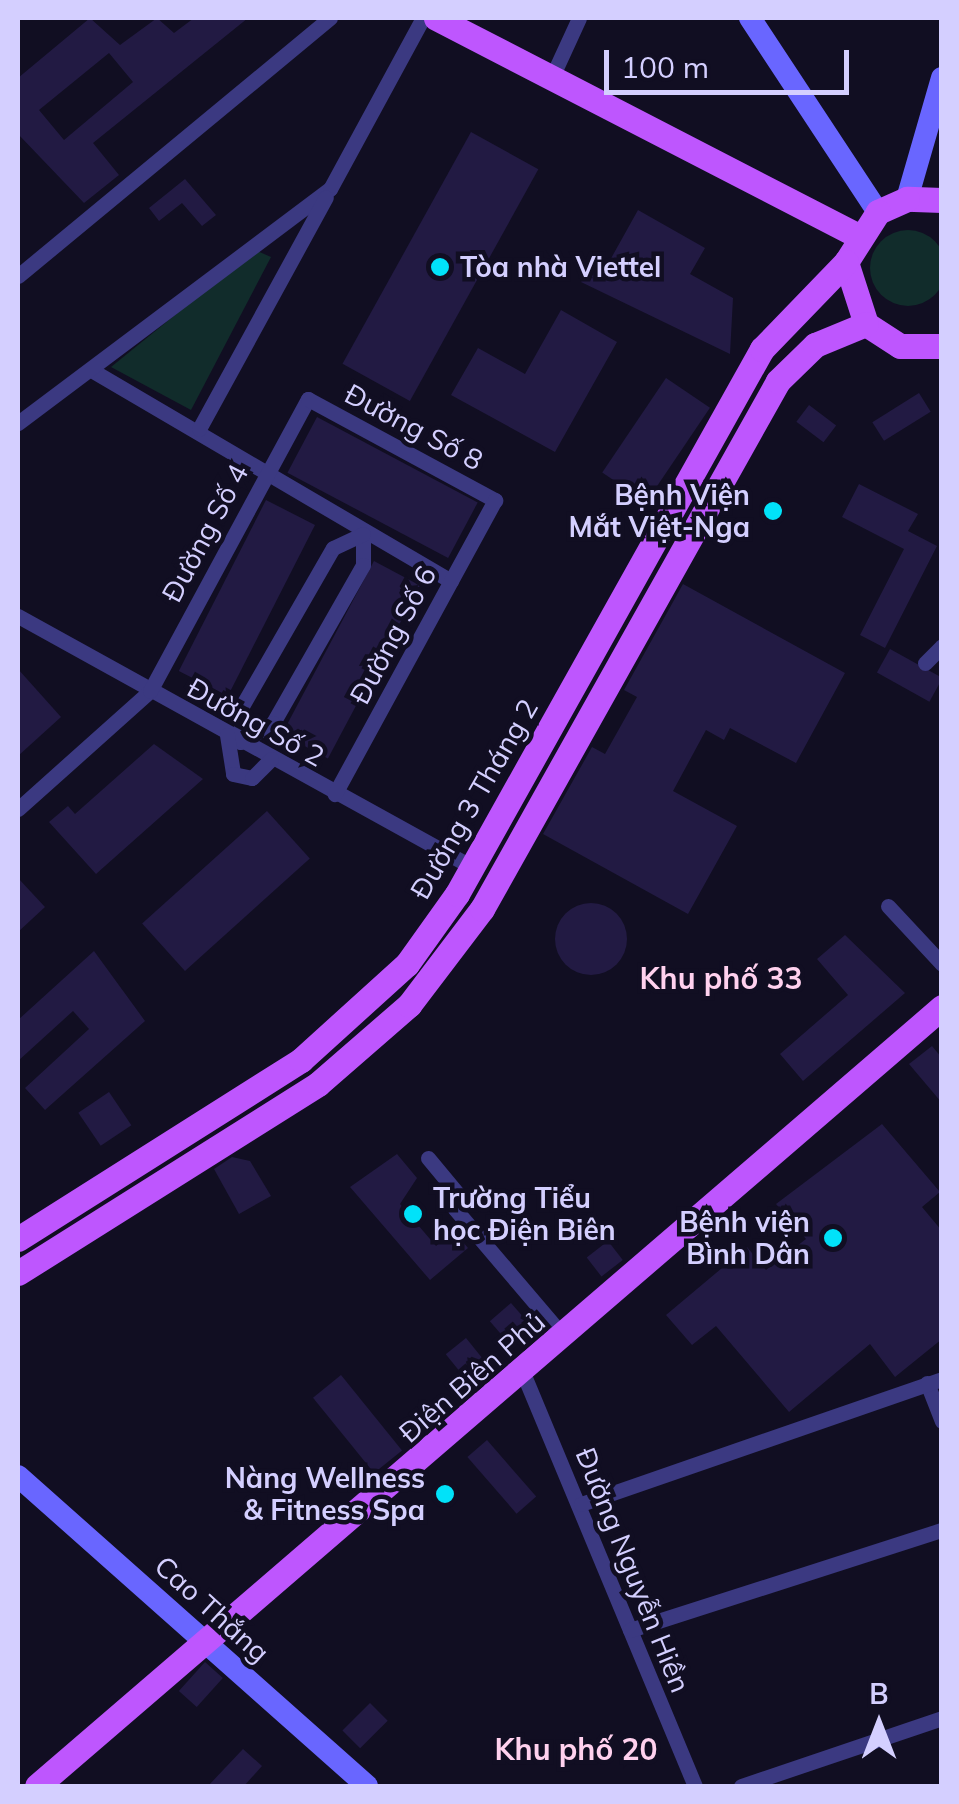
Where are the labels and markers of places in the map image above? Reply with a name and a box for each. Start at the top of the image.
place label: Tòa nhà Viettel [460,250,661,284]
marker: Tòa nhà Viettel [429,256,451,278]
place label: Bệnh Viện Mắt Việt-Nga [569,478,750,544]
marker: Bệnh Viện Mắt Việt-Nga [760,498,786,524]
place label: Trường Tiểu học Điện Biên [433,1181,616,1247]
marker: Trường Tiểu học Điện Biên [402,1203,424,1225]
place label: Bệnh viện Bình Dân [679,1205,810,1271]
marker: Bệnh viện Bình Dân [820,1225,846,1251]
place label: Nàng Wellness & Fitness Spa [225,1461,425,1527]
marker: Nàng Wellness & Fitness Spa [434,1483,456,1505]

